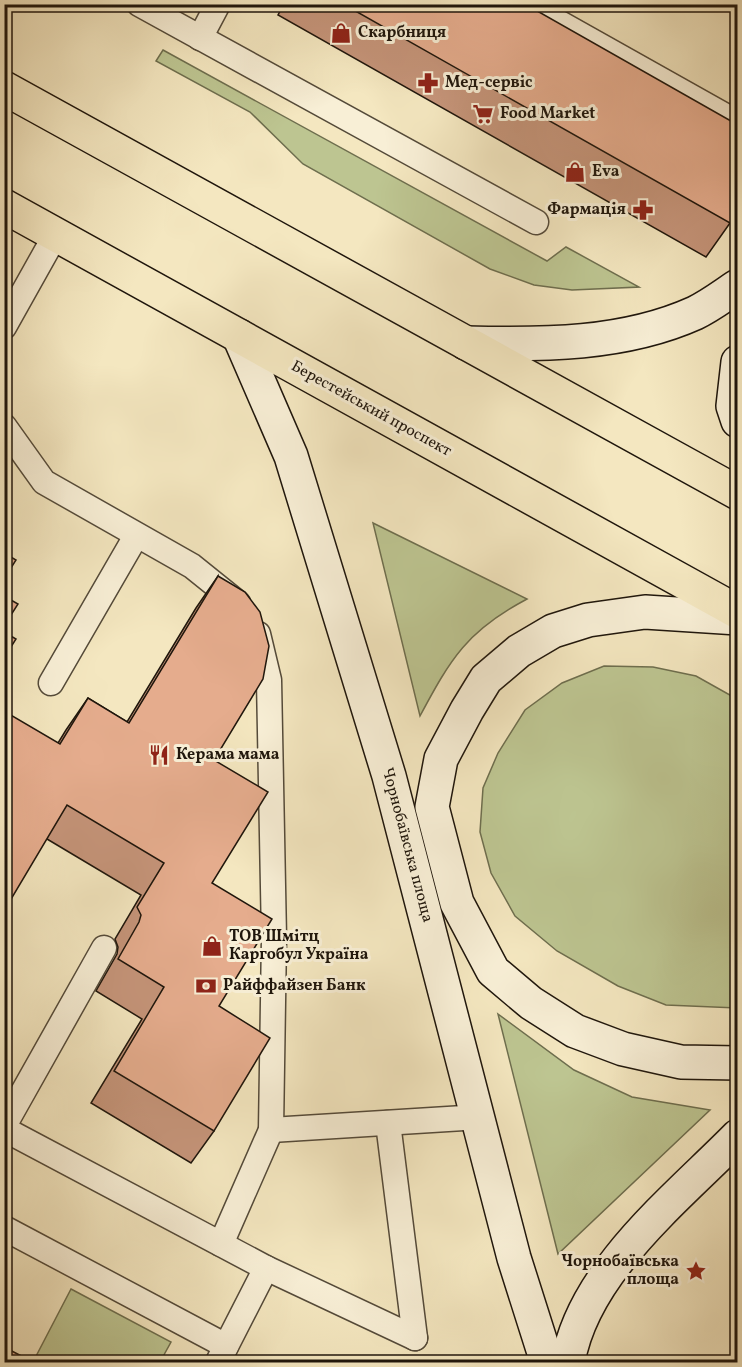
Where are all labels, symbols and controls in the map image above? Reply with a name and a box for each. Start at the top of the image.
shop icon: Скарбниця [329,21,353,45]
place label: Скарбниця [358,22,446,44]
pharmacy icon: Мед-сервіс [416,71,440,95]
place label: Мед-сервіс [445,72,533,94]
supermarket icon: Food Market [471,102,495,126]
place label: Food Market [500,103,595,125]
shop icon: Eva [563,160,587,184]
place label: Eva [592,161,620,183]
pharmacy icon: Фармація [631,198,655,222]
place label: Фармація [547,199,626,221]
street label: Берестейський проспект [287,356,455,462]
restaurant icon: Керама мама [147,743,171,767]
place label: Керама мама [176,744,280,766]
street label: Чорнобаївська площа [376,765,438,925]
place label: ТОВ Шмітц Каргобул Україна [229,926,369,966]
shop icon: ТОВ Шмітц Каргобул Україна [200,934,224,958]
bank icon: Райффайзен Банк [194,974,218,998]
place label: Райффайзен Банк [223,975,366,997]
place label: Чорнобаївська площа [561,1251,679,1291]
place icon: Чорнобаївська площа [684,1259,708,1283]

